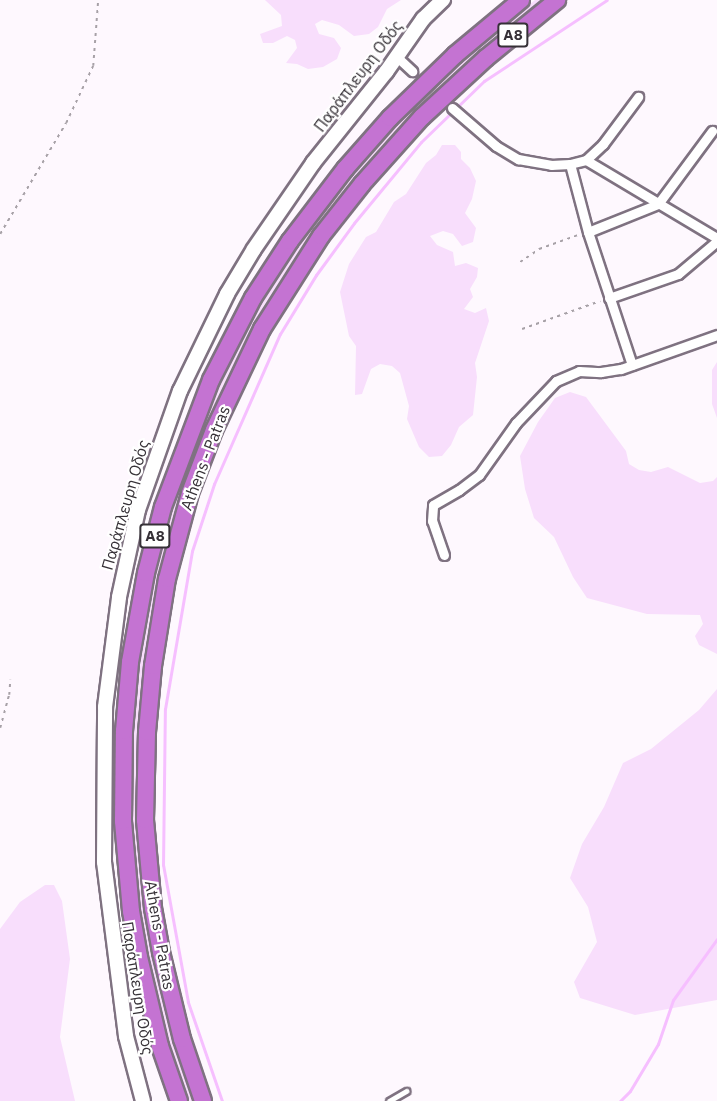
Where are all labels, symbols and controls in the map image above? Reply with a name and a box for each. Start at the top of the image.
street label: Παράπλευρη Οδός [310,17,406,135]
road number: Α8 [496,23,530,47]
street label: Athens - Patras [176,403,234,513]
street label: Παράπλευρη Οδός [97,438,153,572]
road number: Α8 [138,524,172,548]
street label: Athens - Patras [141,879,179,991]
street label: Παράπλευρη Οδός [118,920,158,1056]

